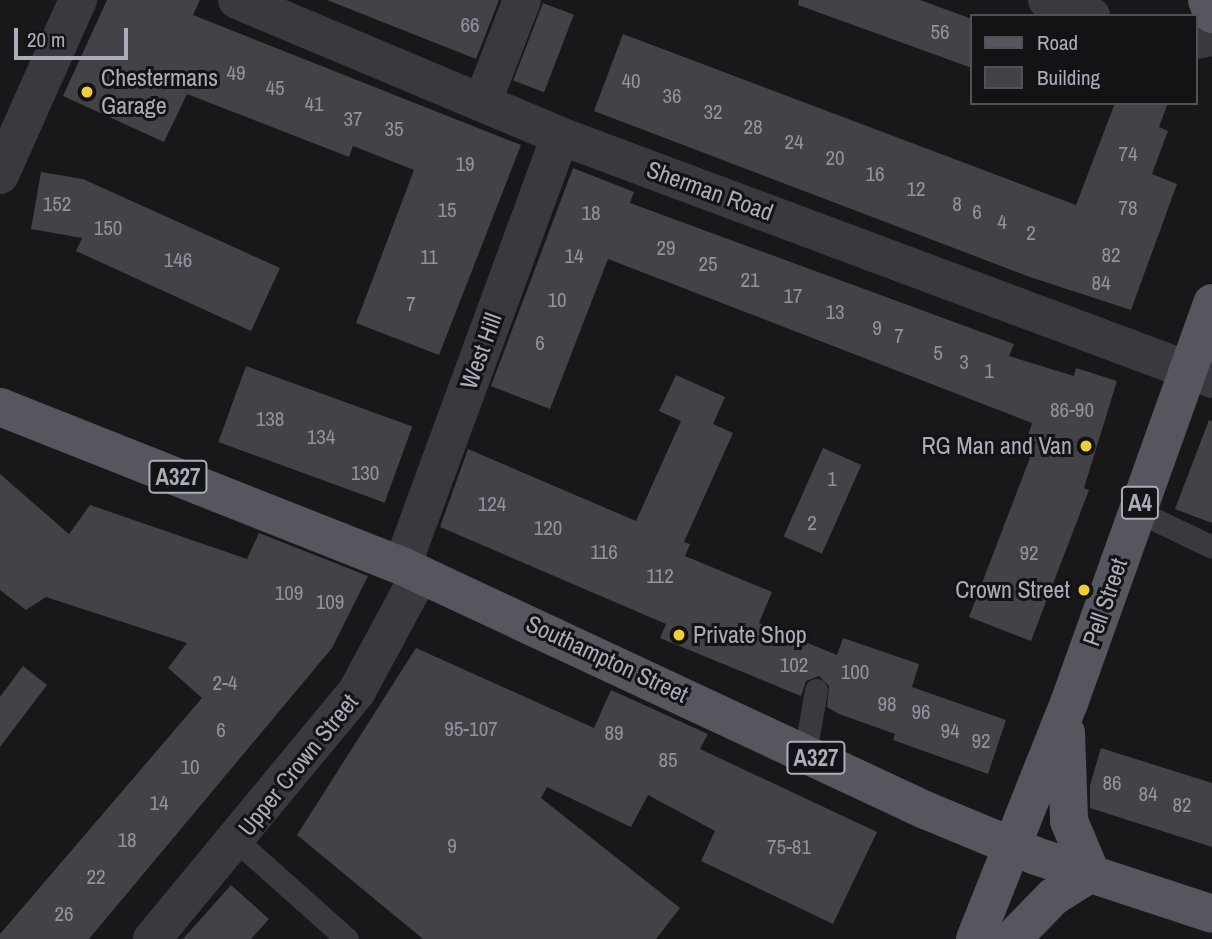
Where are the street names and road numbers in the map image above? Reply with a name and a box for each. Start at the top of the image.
street label: Sherman Road [643,155,777,227]
street label: West Hill [454,309,508,393]
road number: A327 [148,457,208,496]
road number: A4 [1121,484,1159,523]
street label: Pell Street [1077,554,1133,650]
street label: Southampton Street [522,609,692,709]
street label: Upper Crown Street [232,688,364,842]
road number: A327 [786,738,846,778]

